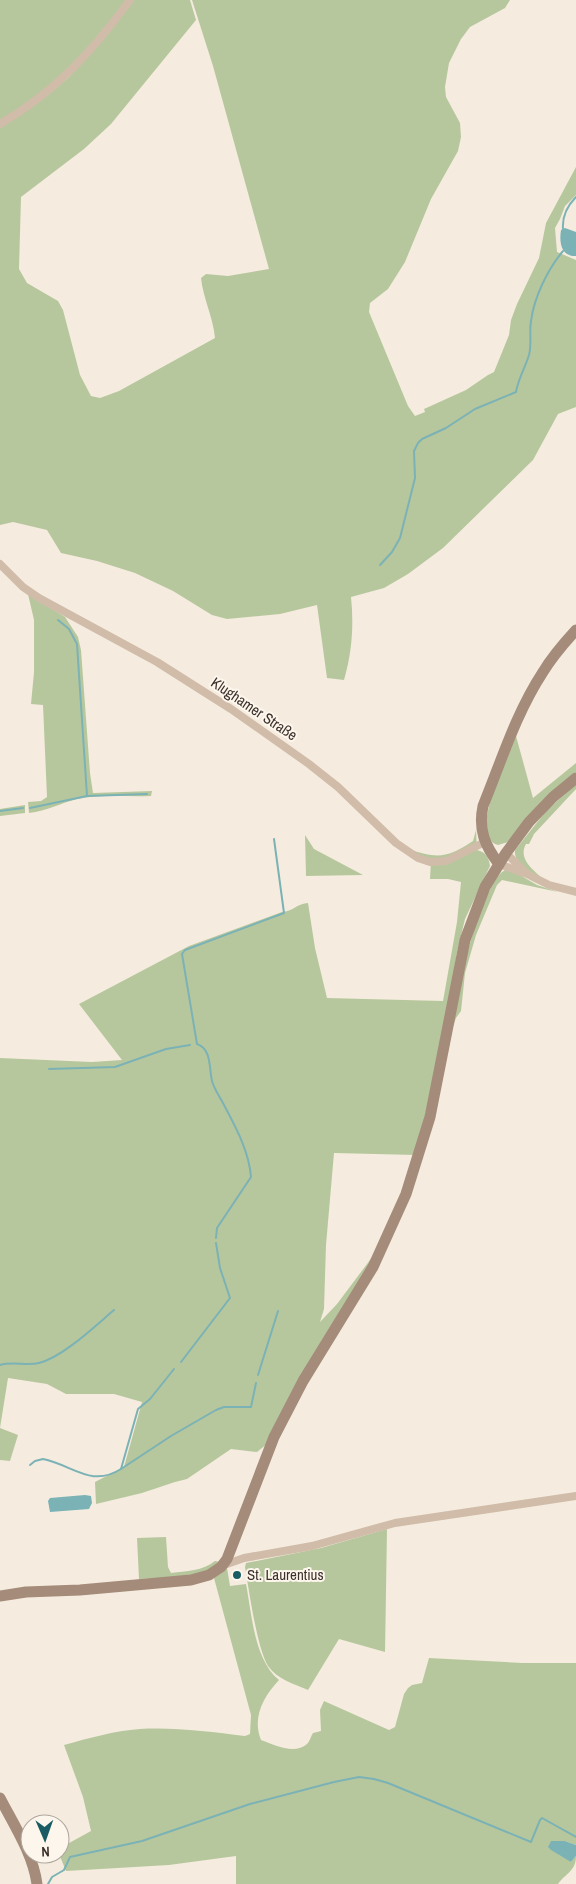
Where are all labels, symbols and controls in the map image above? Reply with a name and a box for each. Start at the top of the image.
street label: Klughamer Straße [207,672,302,745]
place label: St. Laurentius [247,1564,324,1585]
marker: St. Laurentius [231,1569,243,1581]
north arrow [20,1814,70,1864]
text: N [41,1843,50,1861]

